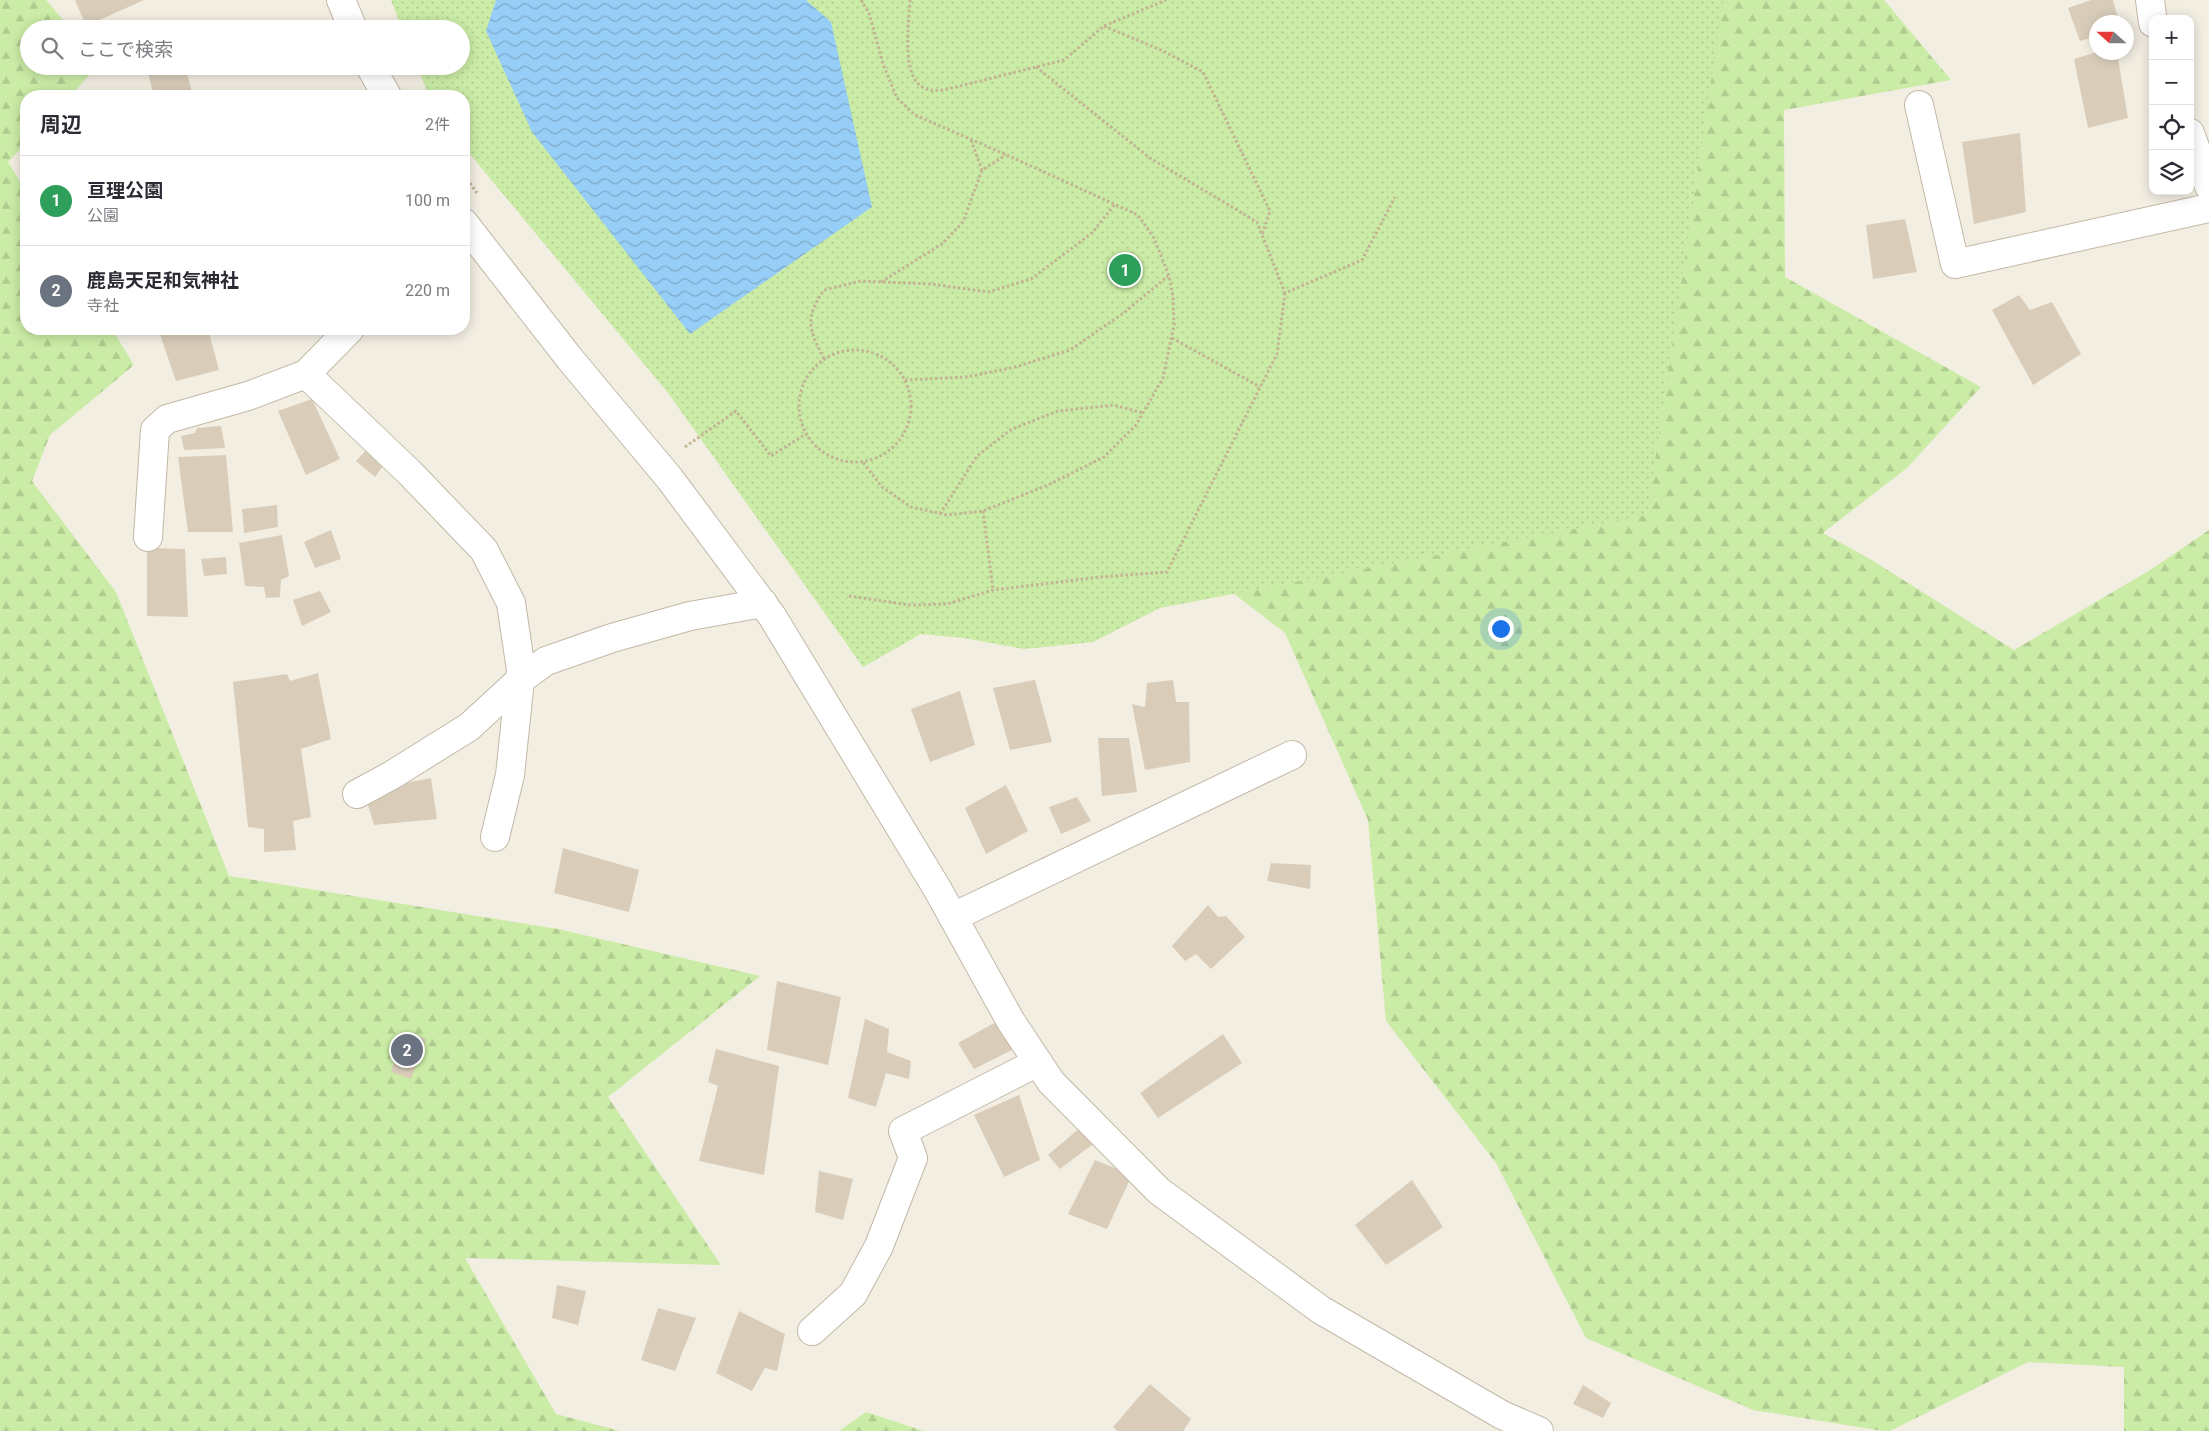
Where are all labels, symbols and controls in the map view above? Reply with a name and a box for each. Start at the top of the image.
north arrow [2089,15,2134,60]
map controls [2149,15,2194,195]
button: + [2149,15,2194,60]
search box [20,20,470,75]
icon: search [38,34,66,62]
text: ここで検索 [78,38,173,61]
button: − [2149,60,2194,105]
button: locate [2149,105,2194,150]
text: 周辺 [40,113,82,137]
text: 2件 [425,115,450,134]
button: layers [2149,150,2194,195]
text: 亘理公園 [87,179,163,202]
text: 1 [51,191,61,210]
text: 100 m [405,191,450,210]
text: 公園 [87,206,119,225]
pin: 1 [1109,251,1141,289]
text: 鹿島天足和気神社 [87,269,239,292]
text: 2 [51,281,61,300]
text: 220 m [405,281,450,300]
text: 寺社 [87,296,119,315]
your location [1488,616,1514,642]
pin: 2 [391,1031,423,1069]

